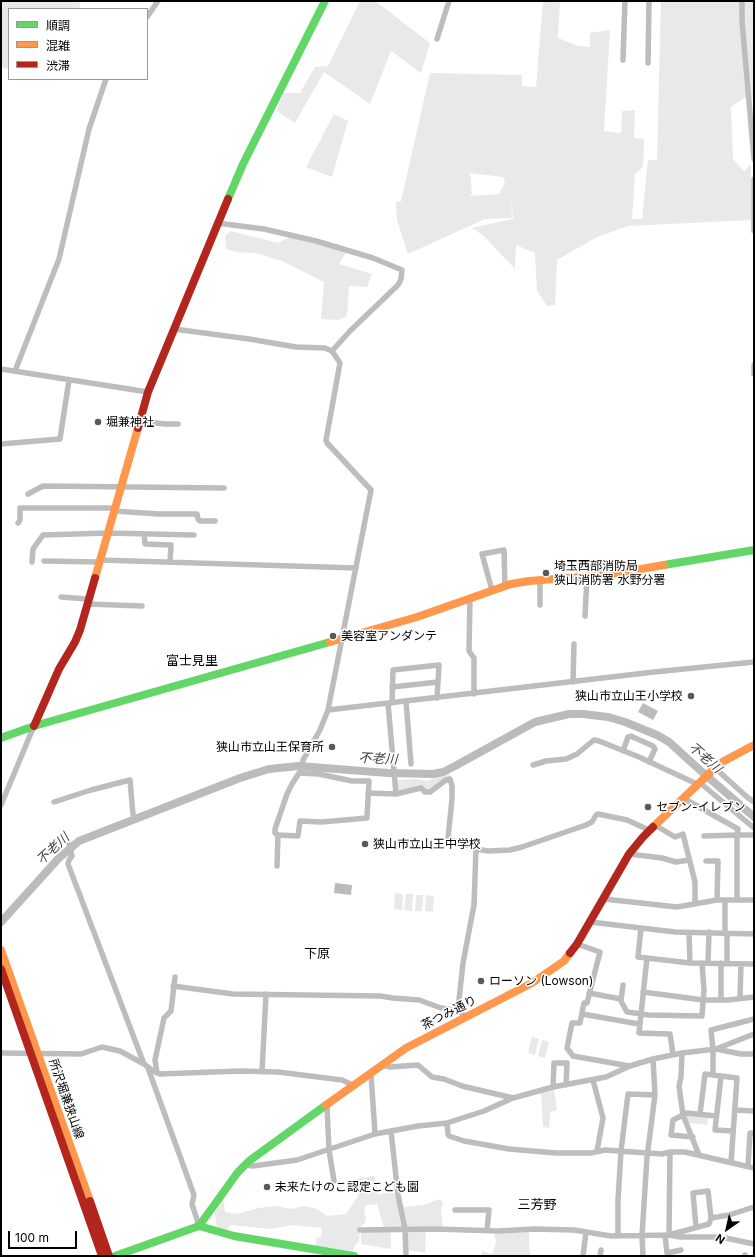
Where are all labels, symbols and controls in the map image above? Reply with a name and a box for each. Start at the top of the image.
legend [8,8,148,80]
text: 順調 [46,18,70,33]
text: 混雑 [46,38,70,53]
text: 渋滞 [46,58,70,73]
place label: 堀兼神社 [106,415,154,429]
marker: 堀兼神社 [93,417,103,427]
place label: 埼玉西部消防局 狭山消防署 水野分署 [554,559,665,587]
marker: 埼玉西部消防局 狭山消防署 水野分署 [541,568,551,578]
place label: 美容室アンダンテ [341,629,437,643]
marker: 美容室アンダンテ [328,631,338,641]
district label: 富士見里 [166,653,218,669]
place label: 狭山市立山王小学校 [575,689,683,703]
marker: 狭山市立山王小学校 [686,691,696,701]
water label: 不老川 [685,739,725,777]
place label: 狭山市立山王保育所 [216,740,324,754]
marker: 狭山市立山王保育所 [327,742,337,752]
water label: 不老川 [358,750,398,768]
place label: セブン-イレブン [656,800,746,814]
marker: セブン-イレブン [643,802,653,812]
water label: 不老川 [33,830,73,868]
place label: 狭山市立山王中学校 [373,837,481,851]
marker: 狭山市立山王中学校 [360,839,370,849]
district label: 下原 [304,946,330,962]
place label: ローソン (Lowson) [489,974,593,988]
marker: ローソン (Lowson) [476,976,486,986]
street label: 茶つみ通り [419,993,479,1033]
street label: 所沢堀兼狭山線 [46,1057,86,1141]
place label: 未来たけのこ認定こども園 [275,1180,419,1194]
marker: 未来たけのこ認定こども園 [262,1182,272,1192]
district label: 三芳野 [518,1197,556,1213]
north arrow [707,1209,747,1249]
scale bar [10,1223,79,1249]
text: 100 m [15,1230,49,1245]
text: N [713,1231,728,1247]

